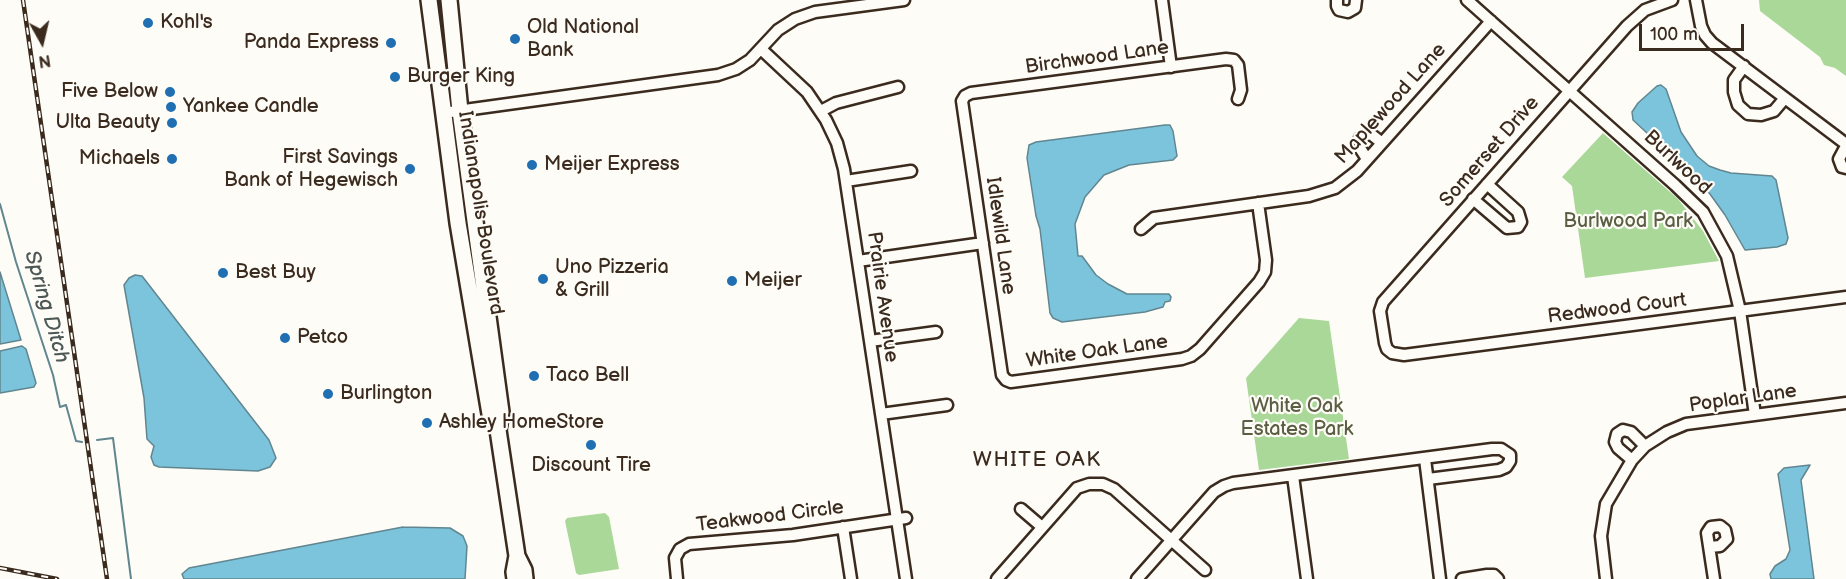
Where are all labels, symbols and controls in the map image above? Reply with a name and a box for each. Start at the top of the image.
place label: Kohl's [160,11,213,35]
north arrow [12,12,72,72]
scale bar [1642,12,1747,50]
marker: Kohl's [141,16,155,30]
place label: Old National Bank [527,16,639,63]
text: 100 m [1650,24,1698,45]
place label: Panda Express [244,31,379,55]
marker: Old National Bank [508,32,522,46]
marker: Panda Express [384,36,398,50]
street label: Birchwood Lane [1024,36,1170,80]
street label: Maplewood Lane [1330,39,1452,169]
text: N [37,50,52,71]
place label: Burger King [407,65,515,89]
marker: Burger King [388,70,402,84]
place label: Five Below [61,80,158,104]
marker: Five Below [163,85,177,99]
street label: Somerset Drive [1435,92,1545,212]
place label: Yankee Candle [183,95,319,119]
marker: Yankee Candle [164,100,178,114]
street label: Indianapolis Boulevard [452,109,508,317]
place label: Ulta Beauty [55,111,160,135]
marker: Ulta Beauty [165,116,179,130]
street label: Burlwood [1638,126,1716,200]
place label: First Savings Bank of Hegewisch [224,146,398,193]
place label: Michaels [79,147,160,171]
marker: Michaels [165,152,179,166]
place label: Meijer Express [544,153,680,177]
marker: Meijer Express [525,158,539,172]
marker: First Savings Bank of Hegewisch [403,162,417,176]
street label: Idlewild Lane [980,176,1020,296]
park label: Burlwood Park [1563,210,1693,234]
street label: Prairie Avenue [861,230,903,364]
water label: Spring Ditch [18,248,74,366]
place label: Uno Pizzeria & Grill [555,256,669,303]
place label: Best Buy [235,261,316,285]
marker: Best Buy [216,266,230,280]
place label: Meijer [744,269,802,293]
marker: Uno Pizzeria & Grill [536,272,550,286]
marker: Meijer [725,274,739,288]
street label: Redwood Court [1546,289,1688,329]
place label: Petco [297,326,348,350]
street label: White Oak Lane [1025,330,1169,374]
marker: Petco [278,331,292,345]
place label: Taco Bell [546,364,629,388]
marker: Taco Bell [527,369,541,383]
street label: Poplar Lane [1688,380,1798,418]
place label: Burlington [340,382,432,406]
marker: Burlington [321,387,335,401]
park label: White Oak Estates Park [1241,395,1353,442]
place label: Ashley HomeStore [439,411,604,435]
marker: Ashley HomeStore [420,416,434,430]
marker: Discount Tire [584,438,598,452]
district label: WHITE OAK [973,448,1101,474]
place label: Discount Tire [531,454,651,478]
street label: Teakwood Circle [695,496,845,538]

